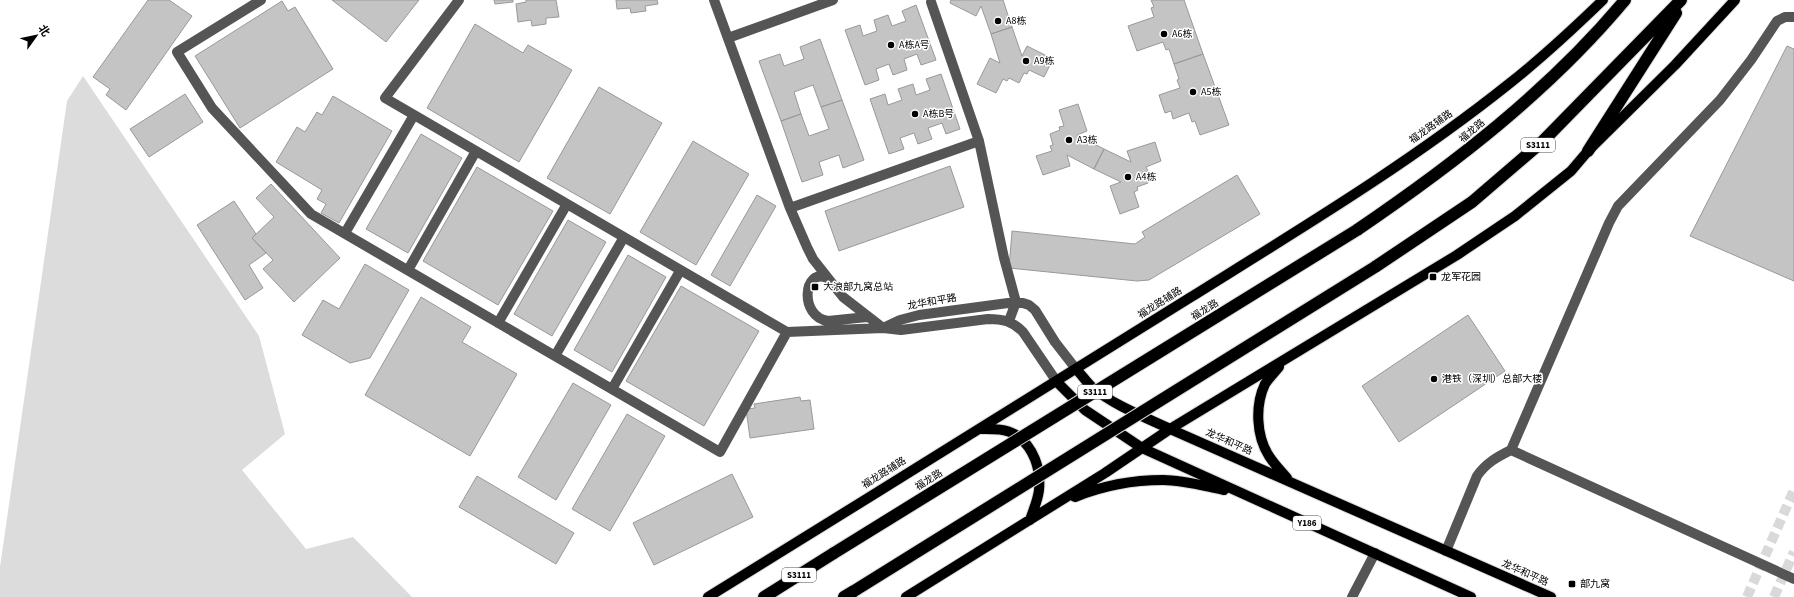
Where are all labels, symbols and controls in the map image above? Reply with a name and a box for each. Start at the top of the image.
place label: A8栋 [1006,14,1026,28]
north arrow [16,16,56,56]
marker: A8栋 [993,16,1003,26]
text: 北 [35,22,53,40]
place label: A6栋 [1172,27,1192,41]
marker: A6栋 [1159,29,1169,39]
place label: A栋A号 [899,38,930,52]
marker: A栋A号 [886,40,896,50]
place label: A9栋 [1034,54,1054,68]
marker: A9栋 [1021,56,1031,66]
place label: A5栋 [1201,85,1221,99]
marker: A5栋 [1188,87,1198,97]
place label: A栋B号 [923,107,954,121]
street label: 福龙路辅路 [1407,107,1455,147]
marker: A栋B号 [910,109,920,119]
street label: 福龙路 [1456,116,1488,146]
place label: A3栋 [1077,133,1097,147]
marker: A3栋 [1064,135,1074,145]
road number: S3111 [1521,138,1555,152]
place label: A4栋 [1136,170,1156,184]
marker: A4栋 [1123,172,1133,182]
place label: 龙军花园 [1441,270,1481,284]
marker: 龙军花园 [1428,272,1438,282]
place label: 大浪部九窝总站 [823,280,893,294]
marker: 大浪部九窝总站 [810,282,820,292]
street label: 福龙路辅路 [1135,284,1185,322]
street label: 龙华和平路 [906,291,958,313]
street label: 福龙路 [1189,296,1221,324]
place label: 港铁（深圳）总部大楼 [1442,372,1542,386]
marker: 港铁（深圳）总部大楼 [1429,374,1439,384]
road number: S3111 [1078,385,1112,399]
street label: 龙华和平路 [1203,425,1255,459]
street label: 福龙路辅路 [859,454,909,492]
street label: 福龙路 [913,466,945,494]
road number: Y186 [1293,516,1321,530]
street label: 龙华和平路 [1499,556,1551,590]
road number: S3111 [782,568,816,582]
place label: 部九窝 [1580,577,1610,591]
marker: 部九窝 [1567,579,1577,589]

